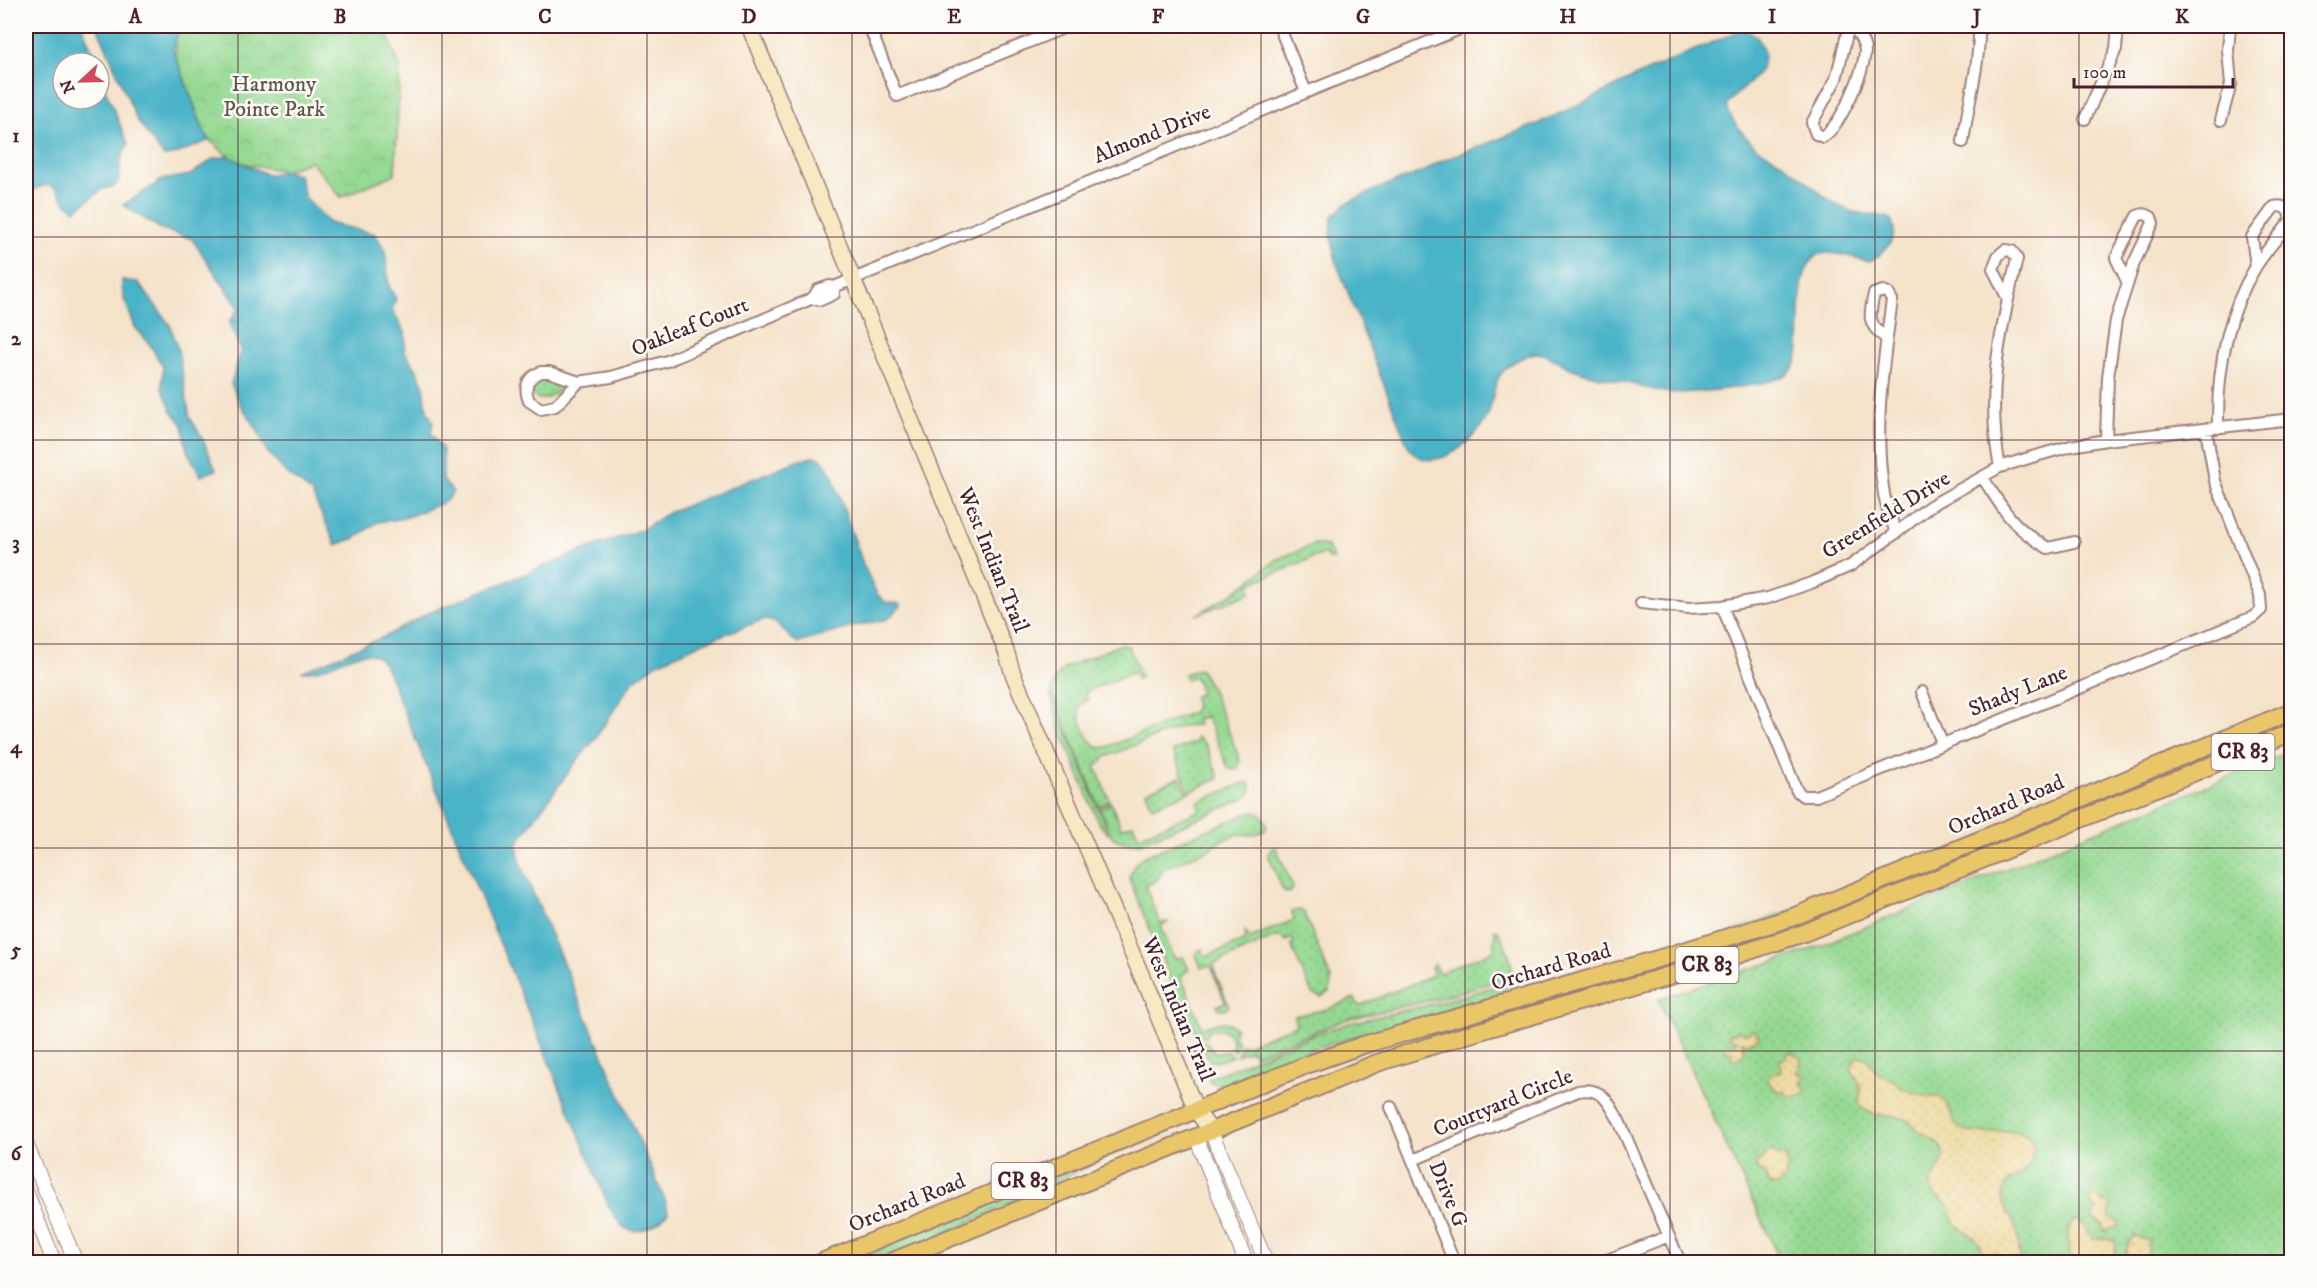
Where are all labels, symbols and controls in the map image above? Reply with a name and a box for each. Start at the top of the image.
text: A [128,5,143,30]
text: B [334,5,346,30]
text: C [538,5,552,30]
text: D [742,5,757,30]
text: E [947,5,961,30]
text: F [1152,5,1165,30]
text: G [1356,5,1370,30]
text: H [1560,5,1577,30]
text: I [1768,5,1776,30]
text: J [1971,5,1981,30]
text: K [2175,5,2190,30]
north arrow [51,51,111,111]
scale bar [2074,51,2233,89]
text: 100 m [2083,62,2126,84]
park label: Harmony Pointe Park [223,71,325,123]
text: N [56,76,80,96]
street label: Almond Drive [1090,98,1214,170]
text: 1 [12,124,20,149]
street label: Oakleaf Court [628,291,752,363]
text: 2 [11,327,22,352]
street label: Greenfield Drive [1817,465,1955,565]
street label: West Indian Trail [951,483,1035,637]
text: 3 [12,531,20,556]
street label: Shady Lane [1965,659,2071,723]
road number: CR 83 [2212,734,2274,770]
text: 4 [10,735,23,760]
street label: Orchard Road [1944,768,2068,842]
street label: West Indian Trail [1135,932,1221,1086]
street label: Orchard Road [1488,937,1614,997]
text: 5 [10,938,21,963]
road number: CR 83 [1676,947,1738,983]
street label: Courtyard Circle [1429,1063,1577,1143]
text: 6 [11,1142,23,1167]
street label: Drive G [1423,1157,1473,1231]
road number: CR 83 [992,1163,1054,1199]
street label: Orchard Road [845,1167,969,1239]

